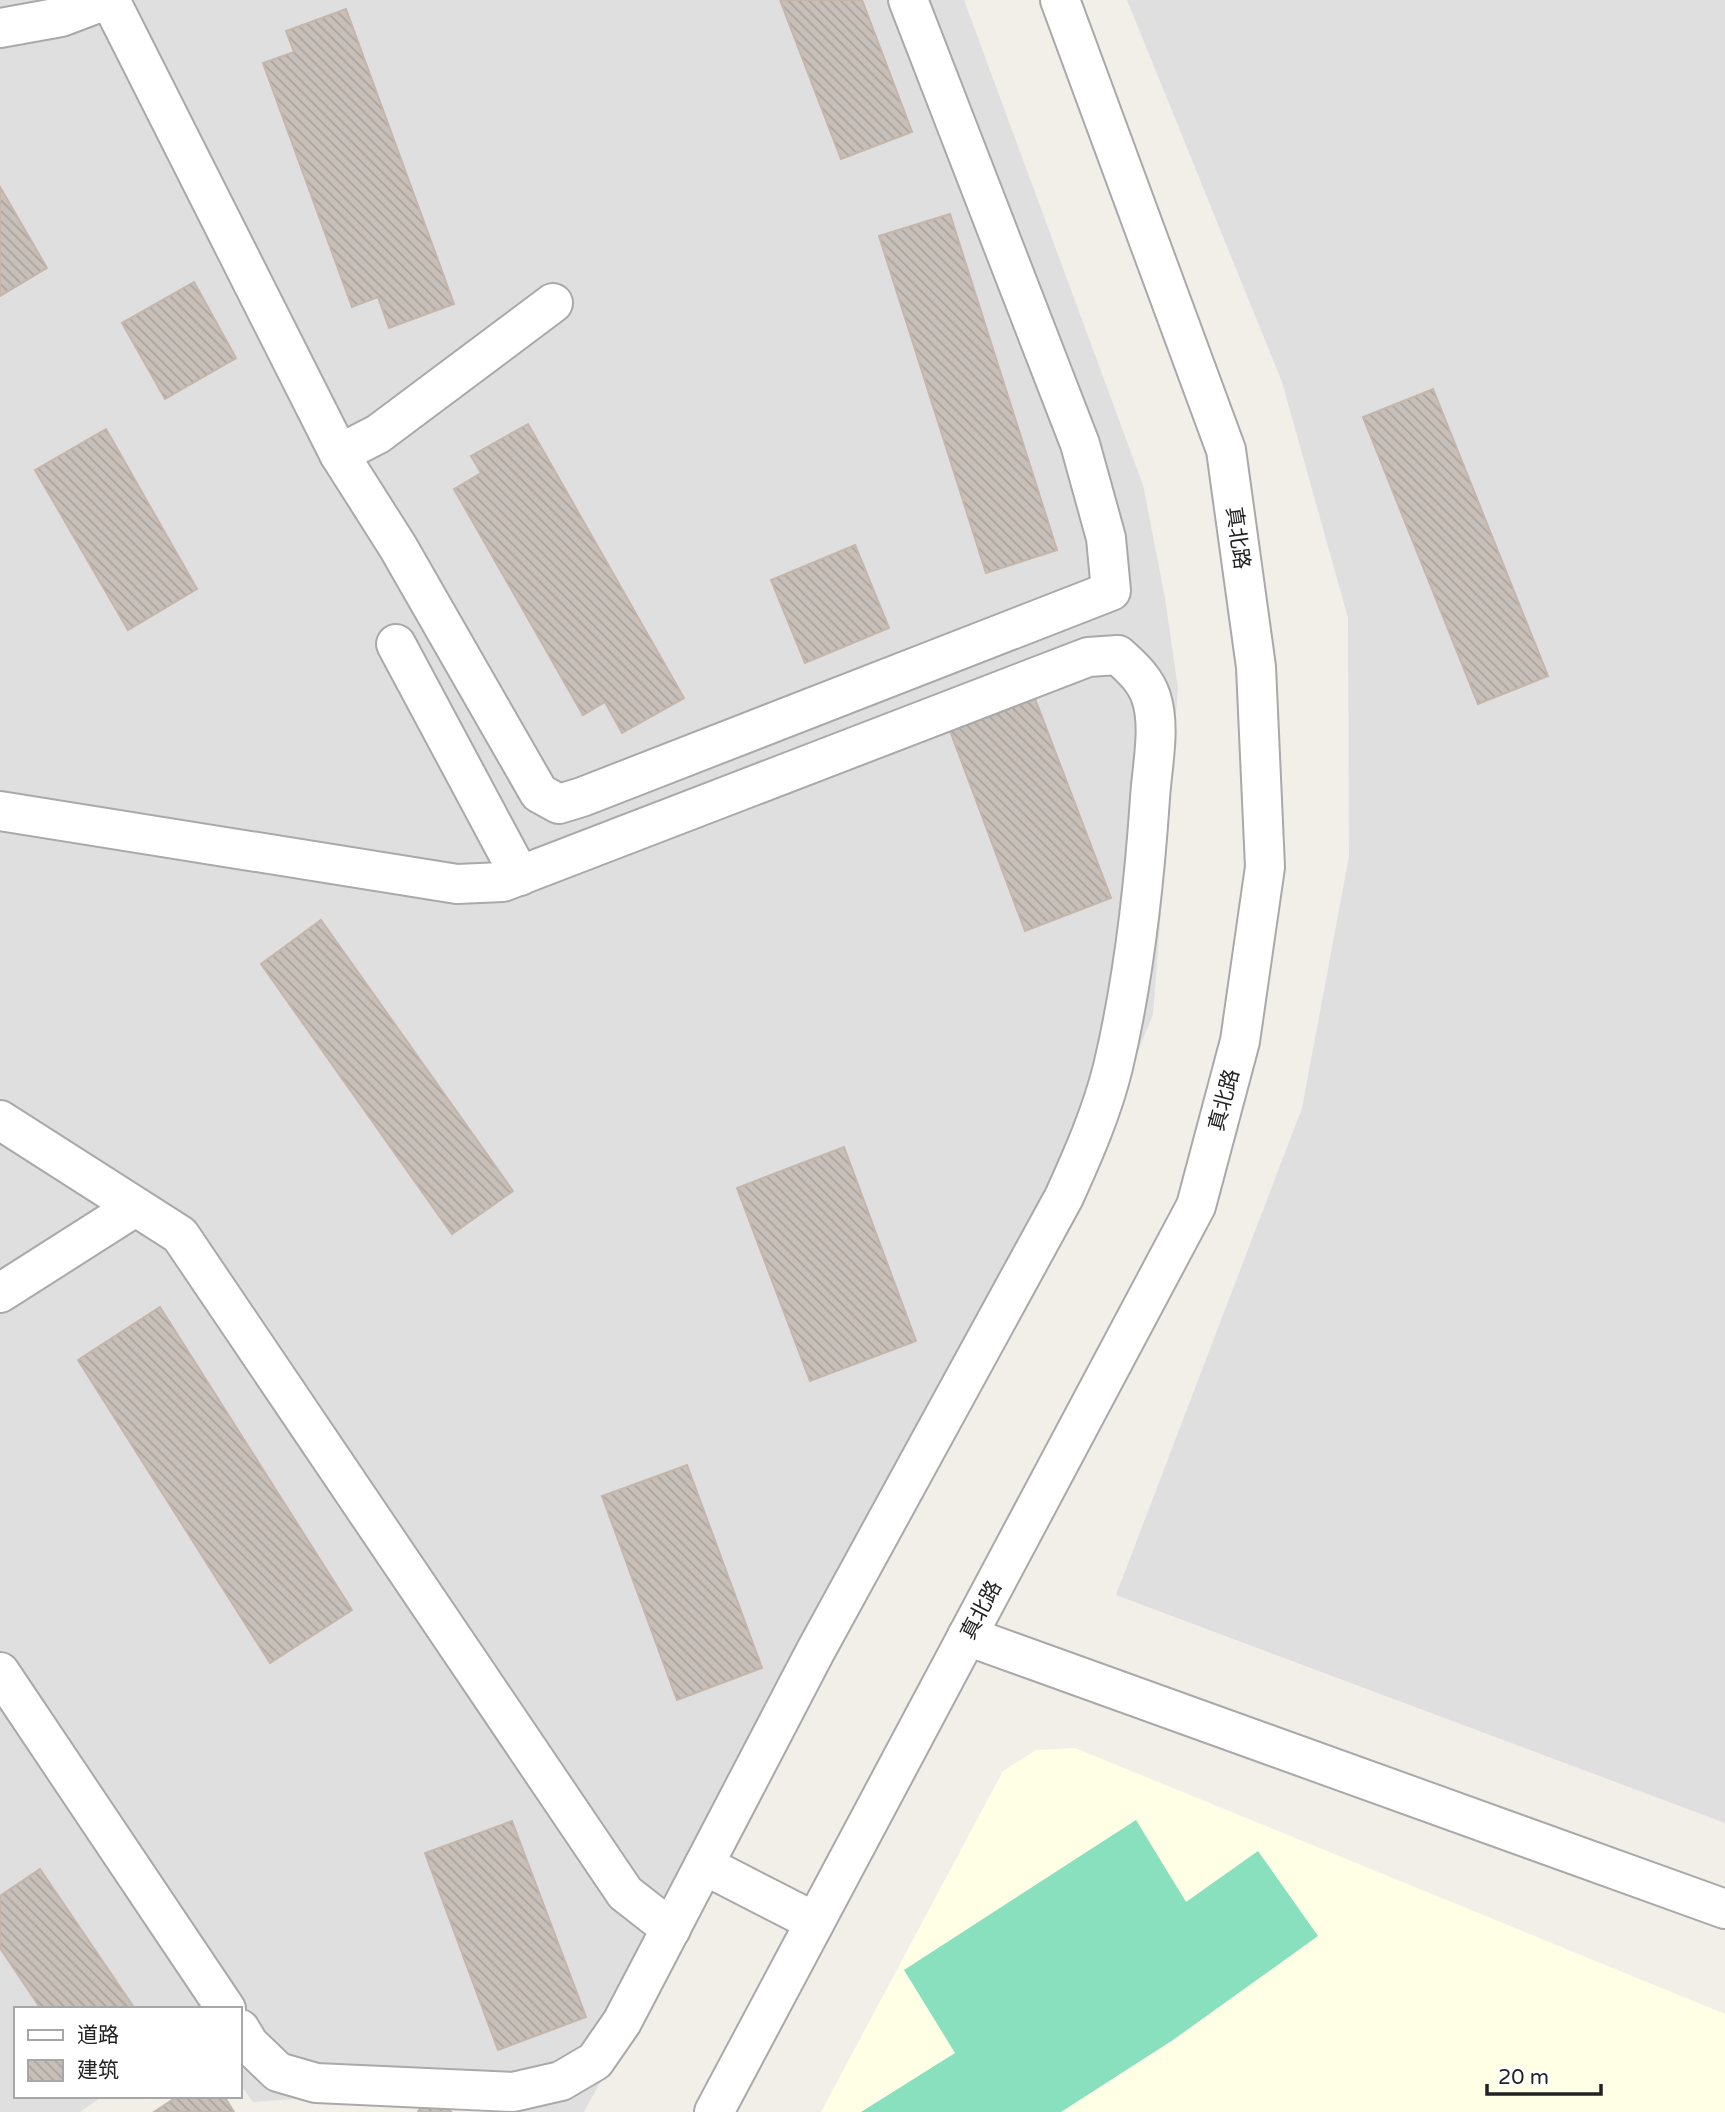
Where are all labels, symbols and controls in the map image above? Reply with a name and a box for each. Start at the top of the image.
street label: 真北路 [1221,505,1254,571]
street label: 真北路 [1204,1066,1245,1134]
street label: 真北路 [956,1577,1007,1644]
legend [14,2007,242,2098]
text: 道路 [77,2023,119,2048]
scale bar [1487,2052,1601,2096]
text: 建筑 [77,2058,119,2083]
text: 20 m [1498,2065,1549,2090]

